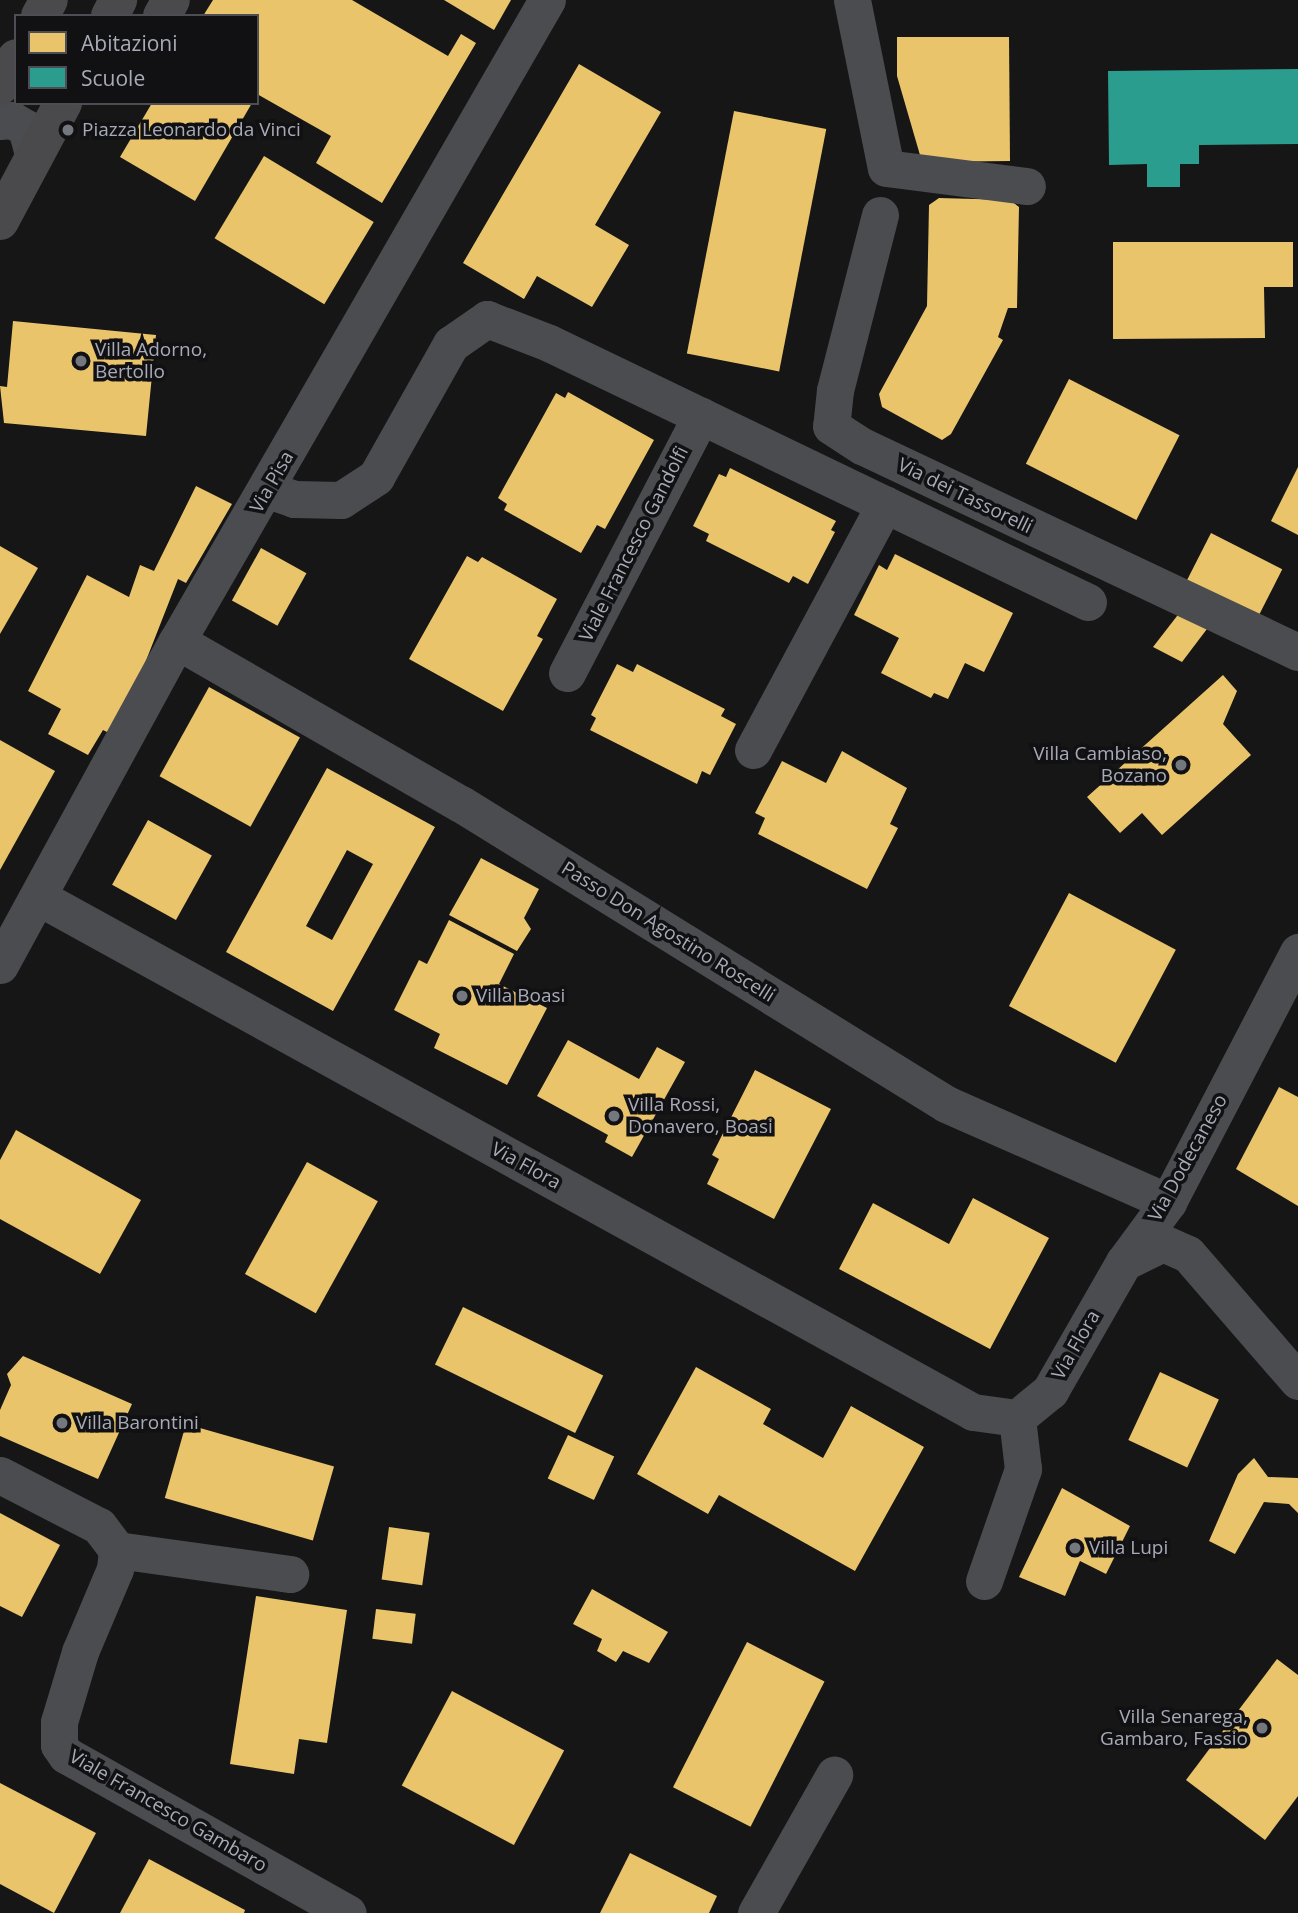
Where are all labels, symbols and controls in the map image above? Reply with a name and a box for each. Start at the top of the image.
legend [14,14,259,105]
text: Abitazioni [81,29,178,57]
text: Scuole [81,64,145,92]
place label: Piazza Leonardo da Vinci [82,119,301,141]
marker: Piazza Leonardo da Vinci [60,122,76,138]
place label: Villa Adorno, Bertollo [95,339,207,383]
marker: Villa Adorno, Bertollo [73,353,89,369]
street label: Viale Francesco Gandolfi [575,442,693,646]
street label: Via Pisa [245,447,299,517]
street label: Via dei Tassorelli [894,454,1036,538]
place label: Villa Cambiaso, Bozano [1033,743,1167,787]
marker: Villa Cambiaso, Bozano [1173,757,1189,773]
street label: Passo Don Agostino Roscelli [557,857,779,1007]
place label: Villa Boasi [476,985,565,1007]
marker: Villa Boasi [454,988,470,1004]
street label: Via Dodecaneso [1144,1091,1232,1225]
place label: Villa Rossi, Donavero, Boasi [628,1094,773,1138]
marker: Villa Rossi, Donavero, Boasi [606,1108,622,1124]
street label: Via Flora [487,1138,565,1194]
street label: Via Flora [1047,1306,1105,1384]
place label: Villa Barontini [76,1412,199,1434]
marker: Villa Barontini [54,1415,70,1431]
place label: Villa Lupi [1089,1537,1168,1559]
marker: Villa Lupi [1067,1540,1083,1556]
place label: Villa Senarega, Gambaro, Fassio [1100,1706,1248,1750]
marker: Villa Senarega, Gambaro, Fassio [1254,1720,1270,1736]
street label: Viale Francesco Gambaro [65,1745,271,1877]

